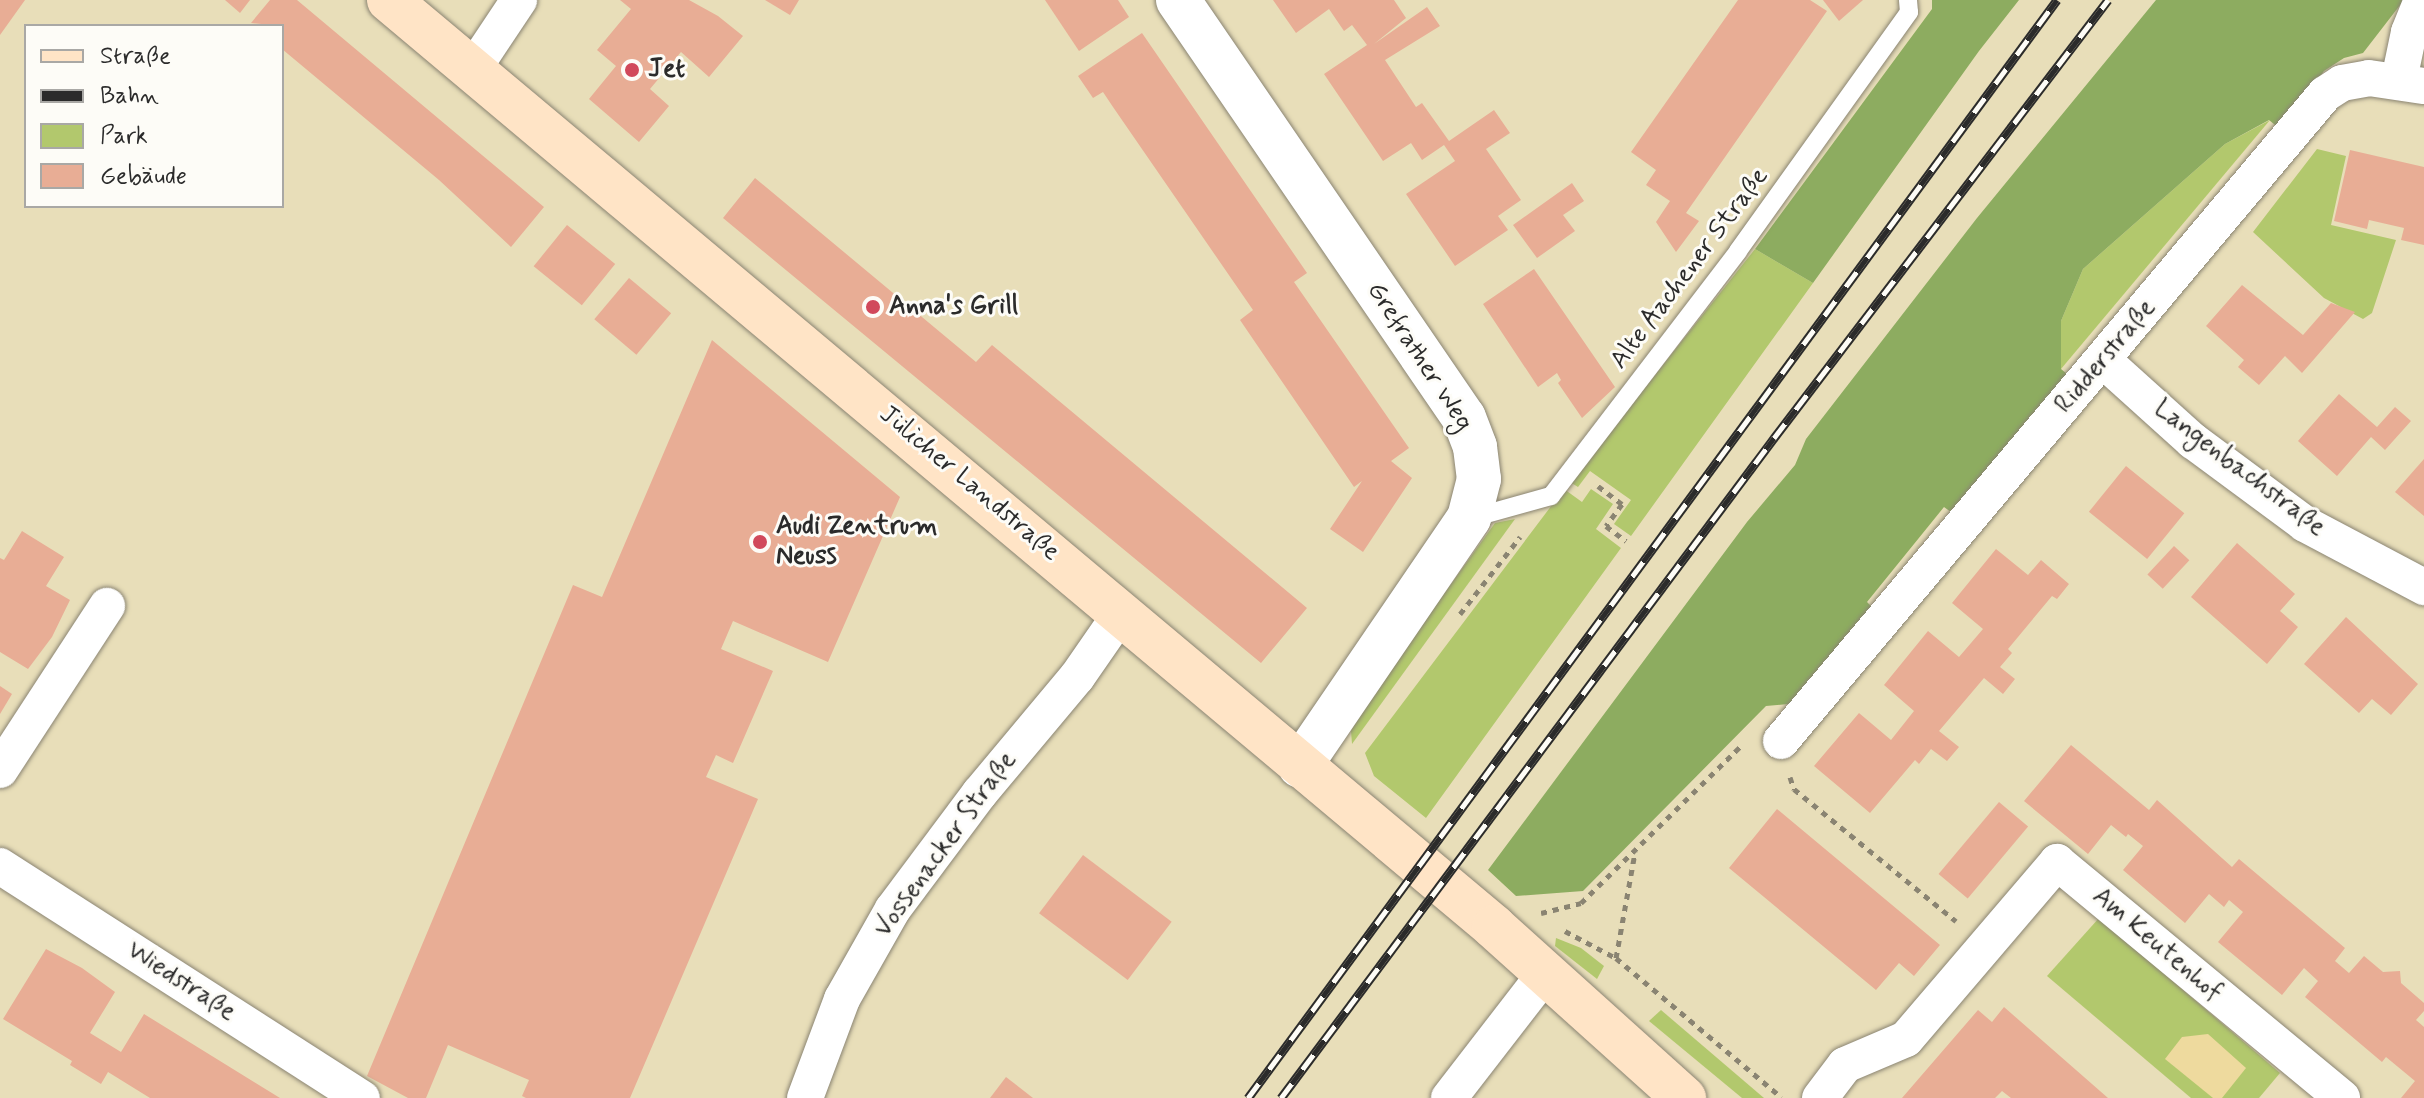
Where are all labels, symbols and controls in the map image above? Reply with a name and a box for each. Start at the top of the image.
legend [24,24,284,208]
text: Straße [100,41,171,72]
place label: Jet [648,54,685,86]
marker: Jet [623,61,641,79]
text: Bahn [100,81,159,112]
text: Park [100,121,148,152]
text: Gebäude [100,161,187,192]
street label: Alte Aachener Straße [1606,164,1774,374]
street label: Grefrather Weg [1359,276,1479,438]
place label: Anna's Grill [889,291,1015,323]
street label: Ridderstraße [2049,293,2163,421]
marker: Anna's Grill [864,298,882,316]
street label: Langenbachstraße [2147,394,2331,544]
street label: Jülicher Landstraße [873,400,1065,568]
place label: Audi Zentrum Neuss [776,511,930,572]
marker: Audi Zentrum Neuss [751,533,769,551]
street label: Vossenacker Straße [868,746,1024,944]
street label: Am Keutenhof [2085,881,2229,1009]
street label: Wiedstraße [121,935,241,1029]

